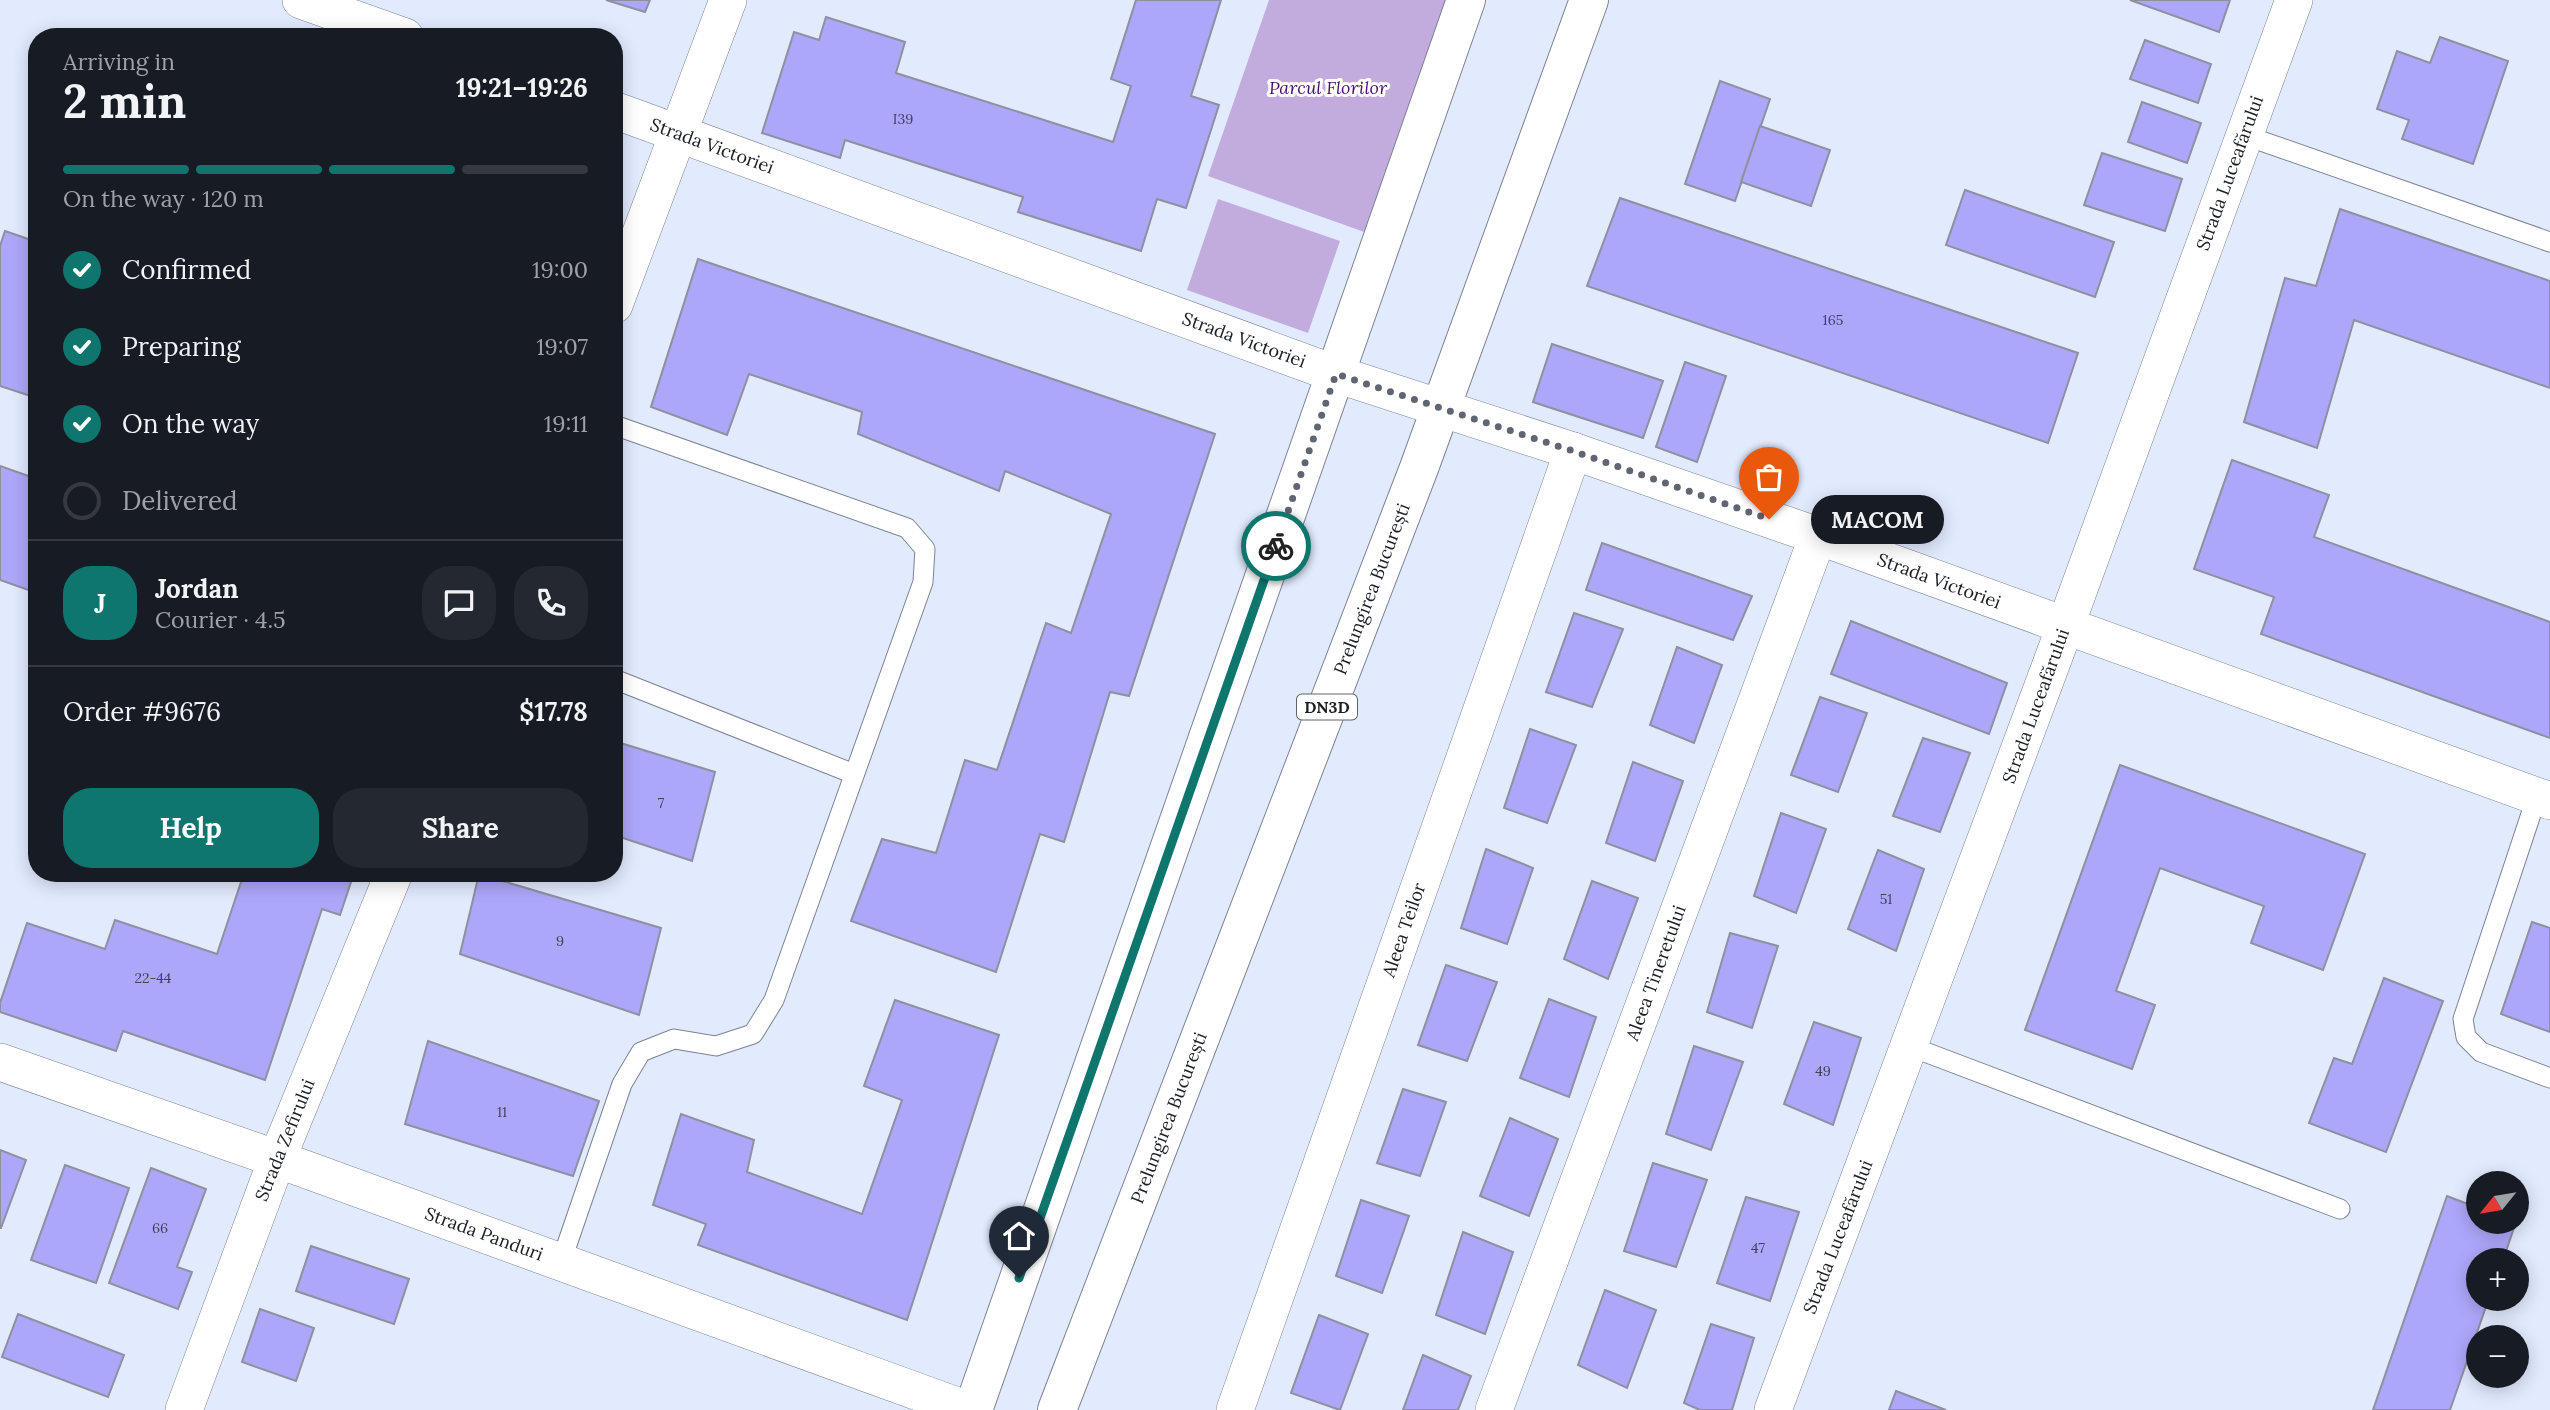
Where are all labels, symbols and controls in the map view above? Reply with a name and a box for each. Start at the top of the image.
text: Arriving in [63,47,175,76]
text: 19:21–19:26 [456,71,588,104]
text: 2 min [63,72,186,131]
park label: Parcul Florilor [1269,76,1388,99]
street label: Strada Luceafărului [2191,92,2268,253]
house number: I39 [893,110,913,128]
street label: Strada Victoriei [647,112,777,179]
text: On the way · 120 m [63,184,264,213]
icon: check [63,251,101,289]
text: Confirmed [122,253,251,286]
text: 19:00 [532,255,588,284]
street label: Strada Victoriei [1179,306,1309,373]
house number: 165 [1823,311,1843,329]
icon: check [63,328,101,366]
text: Preparing [122,330,241,363]
text: 19:07 [536,332,588,361]
icon: check [63,405,101,443]
text: On the way [122,407,259,440]
text: 19:11 [544,409,588,438]
pin [1739,447,1799,519]
icon: bag [1750,458,1788,496]
text: Delivered [122,484,238,517]
callout: MACOM [1811,494,1944,544]
street label: Prelungirea București [1328,500,1415,678]
text: MACOM [1831,505,1924,534]
courier [1241,511,1311,581]
icon: bike [1257,527,1295,565]
street label: Strada Victoriei [1874,547,2004,614]
button: chat [422,566,496,640]
button: phone [514,566,588,640]
text: Jordan [155,572,239,605]
text: J [94,587,106,620]
text: Courier · 4.5 [155,605,286,634]
street label: Strada Luceafărului [1997,625,2074,786]
road number: DN3D [1297,694,1357,720]
text: Order #9676 [63,695,221,728]
text: $17.78 [519,695,588,728]
button: Help [63,788,319,868]
button: Share [333,788,588,868]
house number: 7 [658,794,665,812]
street label: Aleea Teilor [1376,879,1430,981]
house number: 51 [1880,890,1892,908]
street label: Aleea Tineretului [1620,902,1691,1045]
house number: 9 [556,932,564,950]
house number: 22-44 [135,969,172,987]
street label: Prelungirea București [1125,1029,1212,1207]
house number: 49 [1815,1062,1831,1080]
street label: Strada Zefirului [250,1075,320,1204]
house number: 11 [497,1103,507,1121]
street label: Strada Luceafărului [1798,1157,1877,1317]
north arrow [2466,1171,2529,1234]
map controls [2466,1171,2529,1388]
street label: Strada Panduri [422,1201,546,1266]
pin [989,1206,1049,1278]
icon: home [1000,1217,1038,1255]
house number: 66 [152,1219,168,1237]
house number: 47 [1751,1239,1766,1257]
button: + [2466,1248,2529,1311]
button: − [2466,1325,2529,1388]

